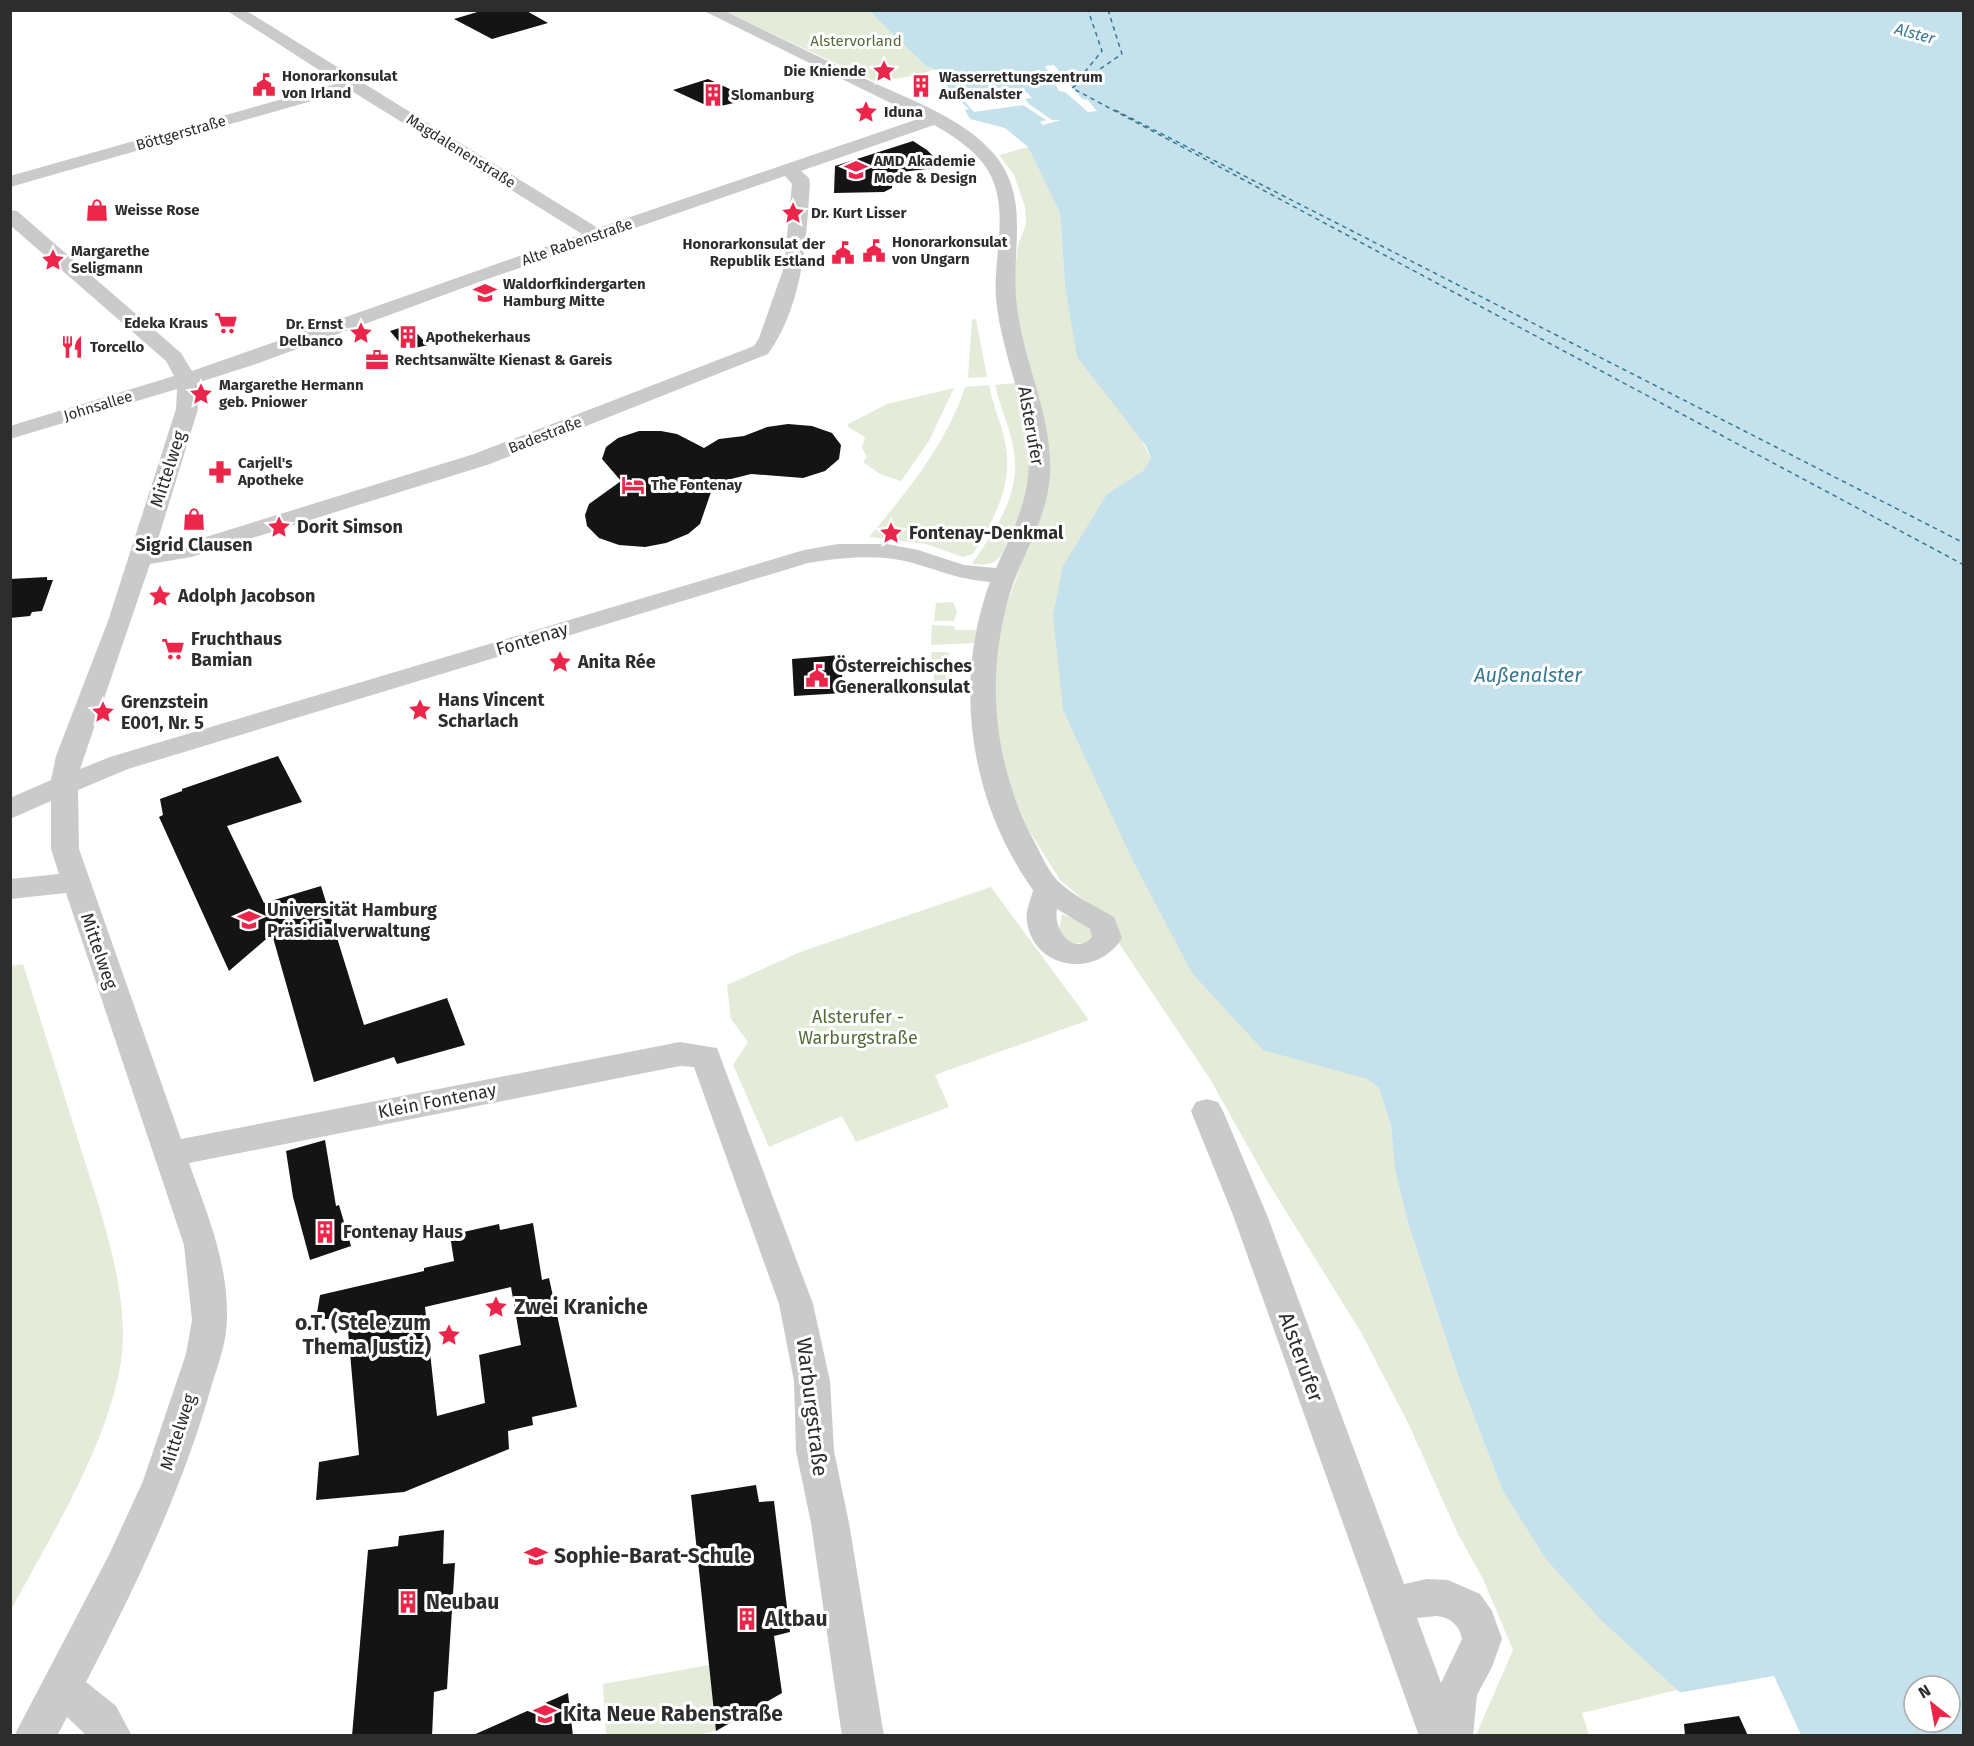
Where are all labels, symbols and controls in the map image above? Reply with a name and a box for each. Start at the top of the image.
water label: Alster [1892,19,1938,48]
park label: Alstervorland [810,32,902,50]
place icon: Die Kniende [871,58,897,84]
place label: Die Kniende [784,62,866,80]
place label: Honorarkonsulat von Irland [281,67,398,102]
place label: Wasserrettungszentrum Außenalster [938,68,1103,103]
public building icon: Honorarkonsulat von Irland [251,72,277,98]
building icon: Wasserrettungszentrum Außenalster [908,73,934,99]
building icon: Slomanburg [700,82,726,108]
place label: Slomanburg [731,86,815,104]
place icon: Iduna [853,99,879,125]
place label: Iduna [884,103,923,121]
street label: Magdalenenstraße [403,110,519,192]
street label: Böttgerstraße [134,112,228,154]
place label: AMD Akademie Mode & Design [873,152,977,187]
school or university icon: AMD Akademie Mode & Design [843,157,869,183]
shop icon: Weisse Rose [84,197,110,223]
place icon: Dr. Kurt Lisser [780,200,806,226]
place label: Weisse Rose [115,201,200,219]
place label: Dr. Kurt Lisser [811,204,908,222]
street label: Alte Rabenstraße [519,215,635,269]
place label: Honorarkonsulat von Ungarn [891,233,1008,268]
place label: Honorarkonsulat der Republik Estland [683,235,826,270]
public building icon: Honorarkonsulat von Ungarn [861,238,887,264]
public building icon: Honorarkonsulat der Republik Estland [830,240,856,266]
place label: Margarethe Seligmann [71,242,150,277]
place icon: Margarethe Seligmann [40,247,66,273]
place label: Waldorfkindergarten Hamburg Mitte [503,275,646,310]
school or university icon: Waldorfkindergarten Hamburg Mitte [472,280,498,306]
supermarket icon: Edeka Kraus [213,310,239,336]
place label: Edeka Kraus [124,314,208,332]
place label: Dr. Ernst Delbanco [279,315,343,350]
place icon: Dr. Ernst Delbanco [348,320,374,346]
building icon: Apothekerhaus [395,324,421,350]
place label: Apothekerhaus [425,328,530,346]
restaurant icon: Torcello [59,334,85,360]
place label: Torcello [90,338,145,356]
office icon: Rechtsanwälte Kienast & Gareis [364,347,390,373]
place label: Rechtsanwälte Kienast & Gareis [395,351,612,369]
place label: Margarethe Hermann geb. Pniower [219,376,364,411]
place icon: Margarethe Hermann geb. Pniower [188,381,214,407]
street label: Alsterufer [1013,385,1049,467]
street label: Johnsallee [61,387,135,425]
street label: Badestraße [506,413,584,457]
street label: Mittelweg [145,427,191,510]
place label: Carjell's Apotheke [237,454,304,489]
pharmacy icon: Carjell's Apotheke [207,459,233,485]
hotel icon: The Fontenay [620,472,646,498]
place label: The Fontenay [651,476,742,494]
shop icon: Sigrid Clausen [181,506,207,532]
place icon: Dorit Simson [266,514,292,540]
place label: Dorit Simson [297,516,403,538]
place icon: Fontenay-Denkmal [878,520,904,546]
place label: Fontenay-Denkmal [909,522,1064,544]
place label: Sigrid Clausen [135,534,253,556]
place icon: Adolph Jacobson [147,583,173,609]
place label: Adolph Jacobson [177,585,315,607]
street label: Fontenay [493,618,571,660]
place label: Fruchthaus Bamian [191,628,282,671]
supermarket icon: Fruchthaus Bamian [160,636,186,662]
place icon: Anita Rée [547,649,573,675]
place label: Anita Rée [577,651,656,673]
place label: Österreichisches Generalkonsulat [835,655,972,698]
public building icon: Österreichisches Generalkonsulat [804,663,830,689]
water label: Außenalster [1473,663,1583,687]
place label: Hans Vincent Scharlach [438,689,546,732]
place label: Grenzstein E001, Nr. 5 [121,691,208,734]
place icon: Hans Vincent Scharlach [407,697,433,723]
place icon: Grenzstein E001, Nr. 5 [90,699,116,725]
place label: Universität Hamburg Präsidialverwaltung [267,899,437,942]
school or university icon: Universität Hamburg Präsidialverwaltung [236,907,262,933]
street label: Mittelweg [76,910,122,993]
park label: Alsterufer - Warburgstraße [798,1006,918,1049]
street label: Klein Fontenay [376,1079,498,1123]
building icon: Fontenay Haus [312,1219,338,1245]
place label: Fontenay Haus [343,1221,463,1243]
place icon: Zwei Kraniche [483,1294,509,1320]
place label: Zwei Kraniche [514,1294,648,1320]
street label: Alsterufer [1273,1309,1329,1405]
place label: o.T. (Stele zum Thema Justiz) [295,1310,431,1360]
place icon: o.T. (Stele zum Thema Justiz) [436,1322,462,1348]
street label: Warburgstraße [791,1336,833,1478]
street label: Mittelweg [155,1390,201,1473]
school or university icon: Sophie-Barat-Schule [523,1543,549,1569]
place label: Sophie-Barat-Schule [554,1543,752,1569]
building icon: Neubau [395,1589,421,1615]
place label: Neubau [426,1589,499,1615]
building icon: Altbau [734,1606,760,1632]
place label: Altbau [764,1606,828,1632]
north arrow [1902,1674,1962,1734]
text: N [1915,1681,1934,1702]
school or university icon: Kita Neue Rabenstraße [532,1701,558,1727]
place label: Kita Neue Rabenstraße [563,1701,783,1727]

